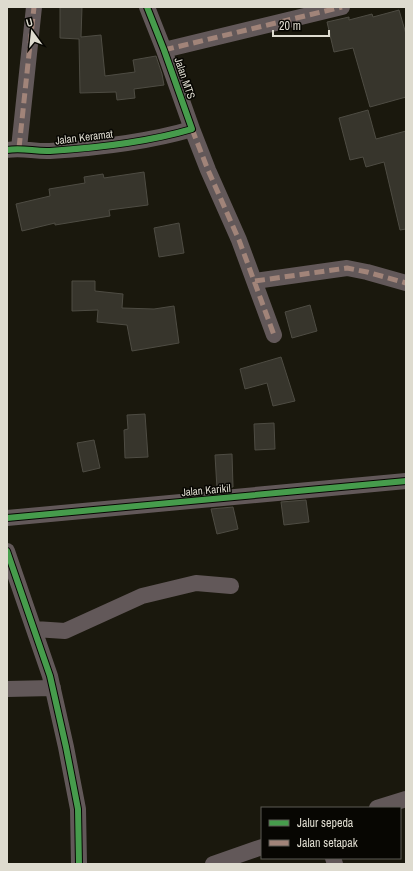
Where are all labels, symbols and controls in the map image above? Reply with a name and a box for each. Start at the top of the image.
north arrow [12,12,52,52]
scale bar [273,12,329,38]
text: U [24,15,34,30]
text: 20 m [279,18,301,34]
street label: Jalan MTS [171,55,199,101]
street label: Jalan Keramat [54,126,114,147]
street label: Jalan Karikil [181,481,231,499]
legend [261,807,401,859]
text: Jalur sepeda [297,815,354,831]
text: Jalan setapak [297,835,358,851]

